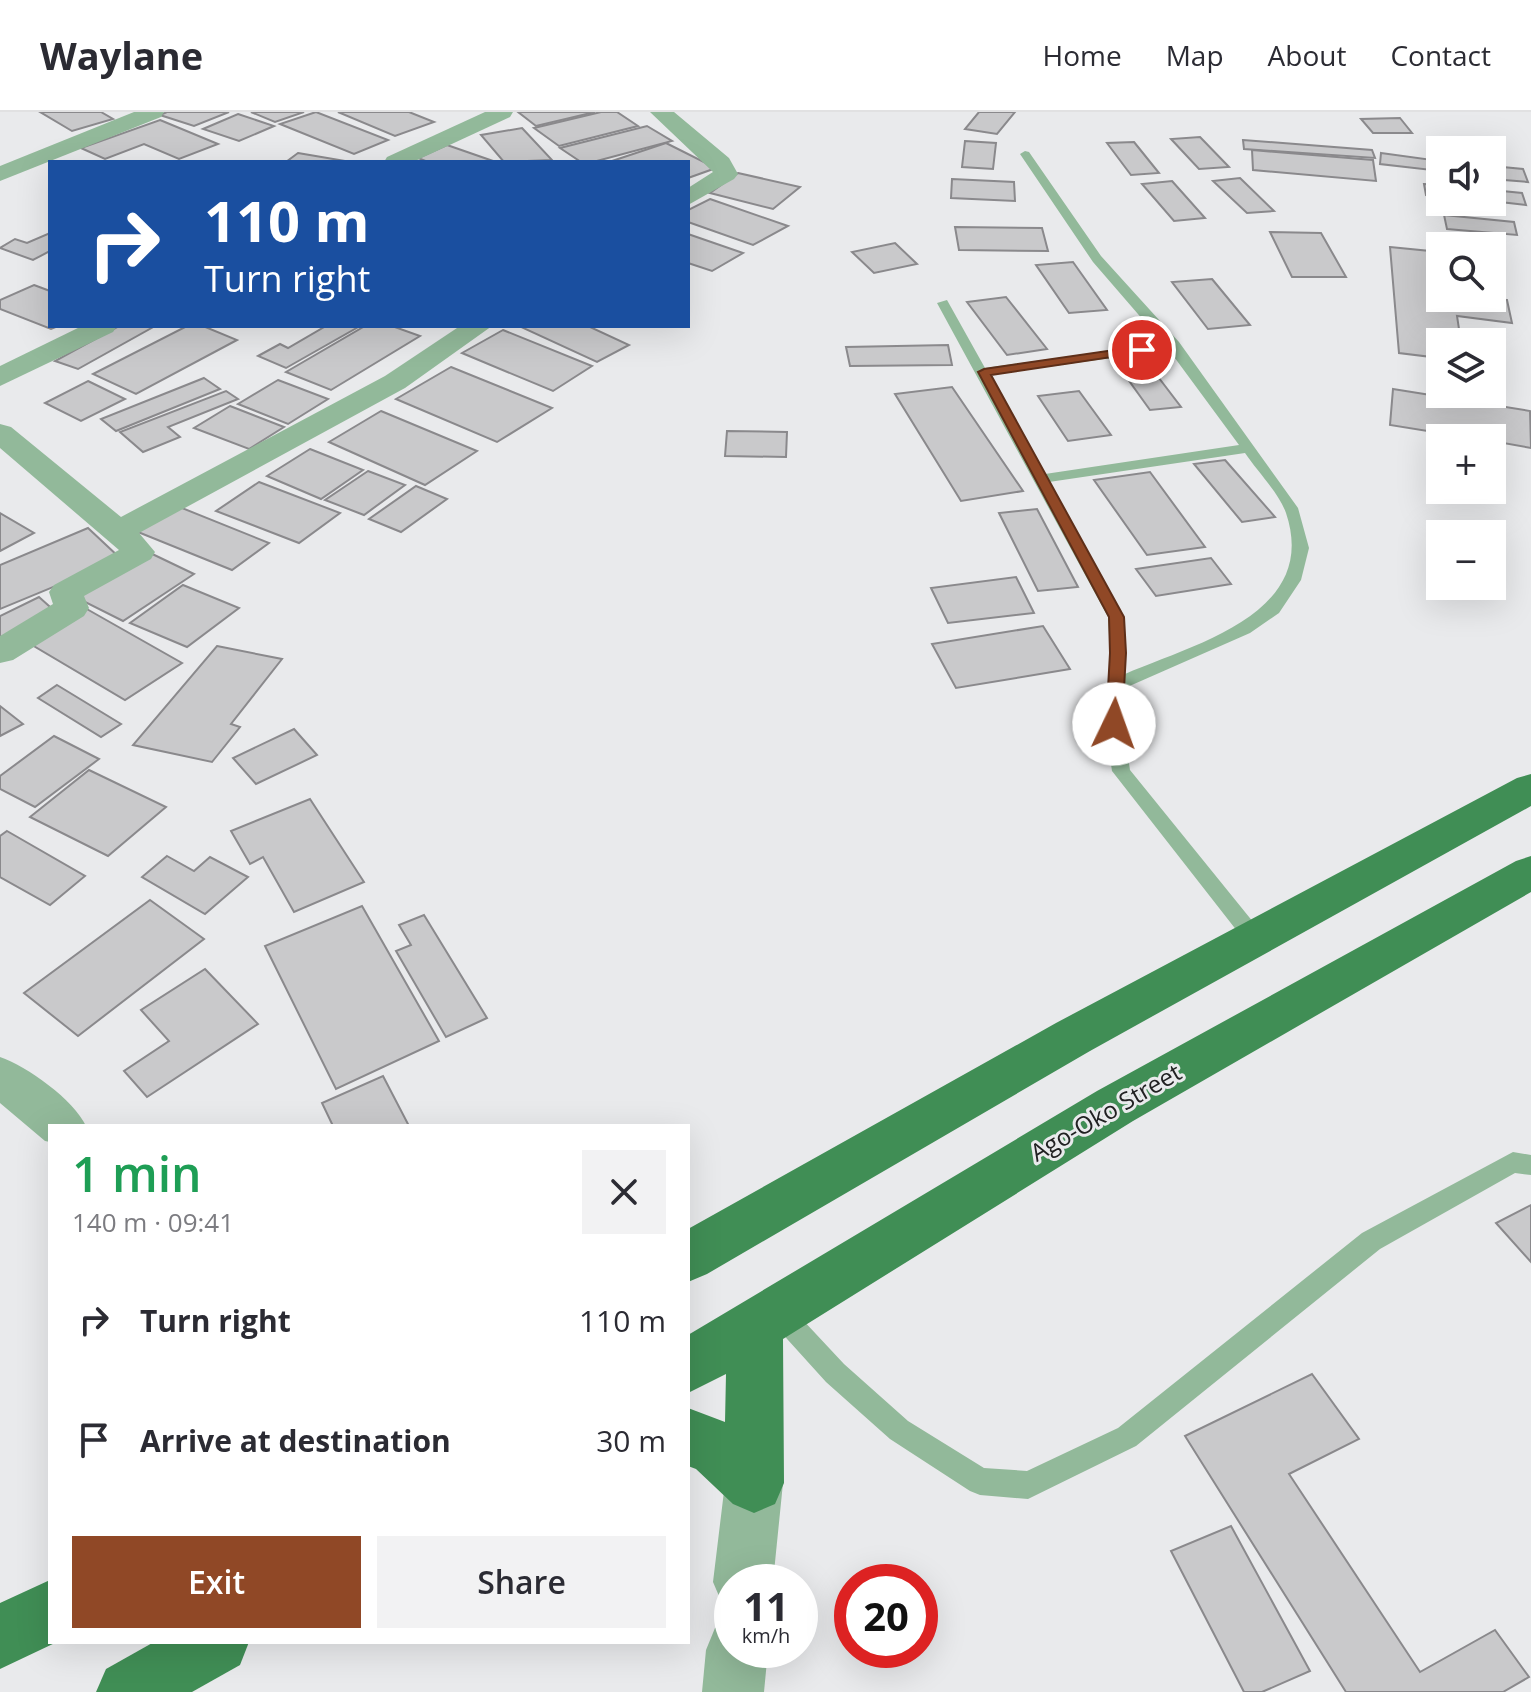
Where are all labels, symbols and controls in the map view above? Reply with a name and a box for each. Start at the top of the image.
text: Waylane [40,29,203,81]
text: Home [1043,36,1122,74]
text: Map [1166,36,1224,74]
text: About [1268,36,1346,74]
text: Contact [1390,36,1491,74]
map controls [1426,136,1506,600]
button: sound [1426,136,1506,216]
text: 110 m [204,182,370,258]
icon: right [72,192,176,296]
button: search [1426,232,1506,312]
text: Turn right [204,254,370,303]
pin [1108,316,1176,384]
icon: arrive [1120,328,1164,372]
button: layers [1426,328,1506,408]
button: + [1426,424,1506,504]
button: − [1426,520,1506,600]
position arrow [1072,682,1156,766]
street label: Ago-Oko Street [1024,1055,1187,1168]
text: 1 min [72,1141,202,1206]
button: close [582,1150,666,1234]
text: 140 m · 09:41 [72,1204,234,1240]
icon: right [72,1298,116,1342]
text: Turn right [140,1300,291,1341]
text: 110 m [579,1300,666,1341]
icon: arrive [72,1418,116,1462]
text: Arrive at destination [140,1420,451,1461]
text: 30 m [596,1420,666,1461]
button: Exit [72,1536,361,1628]
button: Share [377,1536,666,1628]
speed limit sign: 20 [834,1564,938,1668]
text: 11 [743,1578,789,1633]
text: km/h [742,1622,790,1649]

